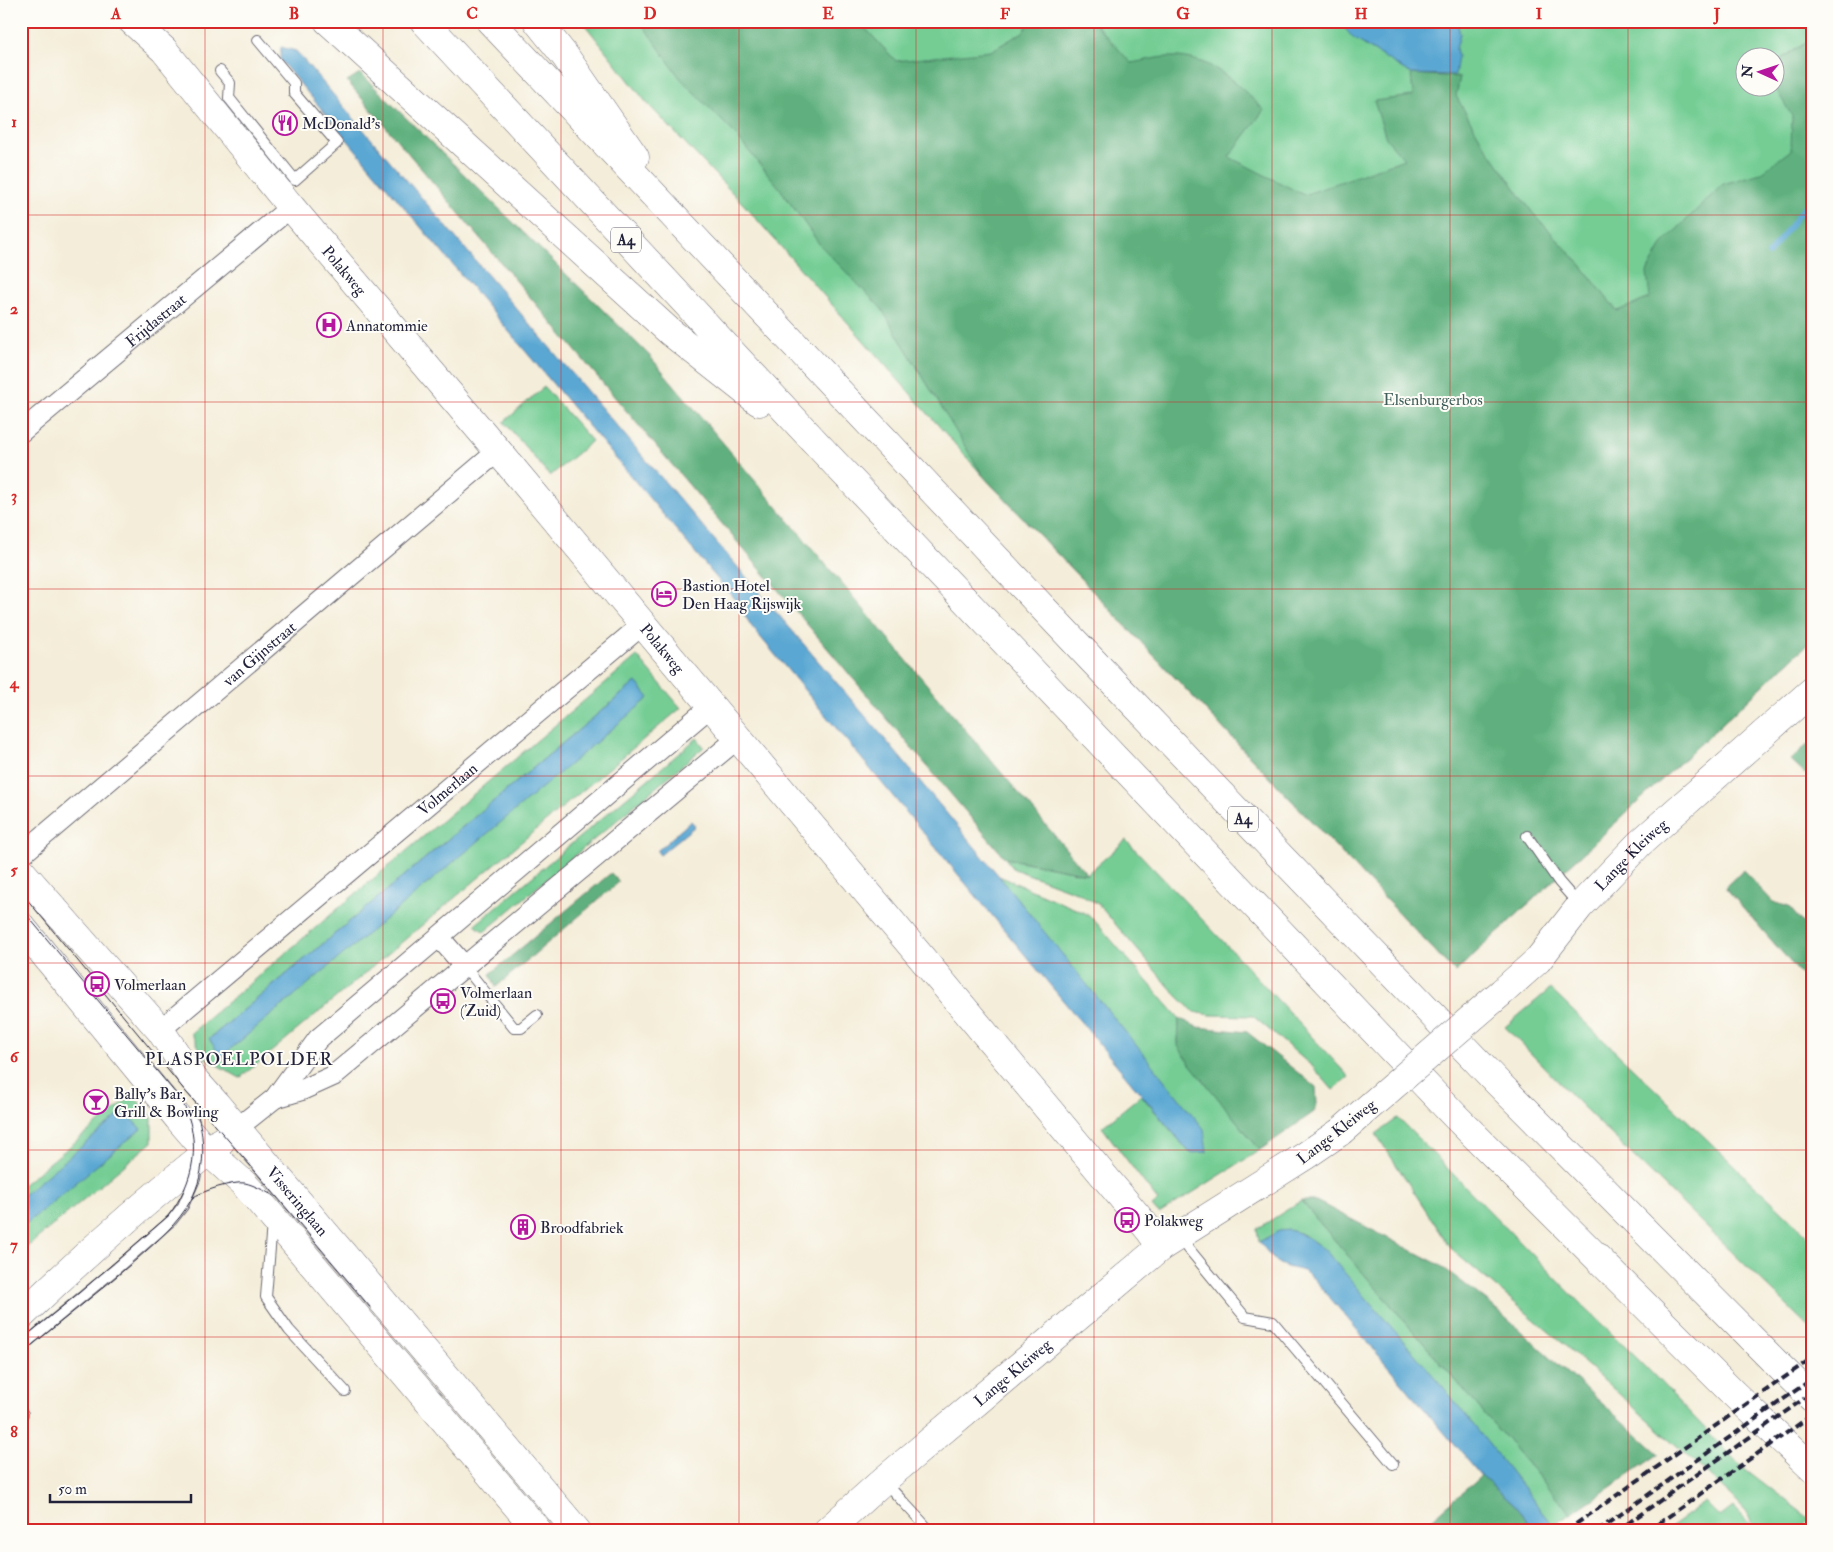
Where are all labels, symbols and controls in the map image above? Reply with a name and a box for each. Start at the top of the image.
text: A [110,4,122,24]
text: B [289,4,299,24]
text: C [466,4,478,24]
text: D [643,4,657,24]
text: E [822,4,834,24]
text: F [1000,4,1010,24]
text: G [1176,4,1190,24]
text: H [1354,4,1368,24]
text: I [1536,4,1543,24]
text: J [1713,4,1721,25]
north arrow [1736,48,1786,98]
text: N [1739,64,1756,79]
restaurant icon: McDonald's [272,110,298,136]
text: 1 [11,112,17,132]
place label: McDonald's [302,114,380,134]
road number: A4 [611,228,641,252]
street label: Polakweg [317,242,371,301]
street label: Frijdastraat [122,290,191,352]
text: 2 [10,299,18,319]
hospital icon: Annatommie [316,312,342,338]
place label: Annatommie [345,316,428,336]
park label: Elsenburgerbos [1383,390,1483,410]
text: 3 [11,486,17,506]
place label: Bastion Hotel Den Haag Rijswijk [682,576,801,614]
hotel icon: Bastion Hotel Den Haag Rijswijk [651,581,677,607]
street label: van Gijnstraat [218,618,300,691]
street label: Polakweg [635,620,689,679]
text: 4 [9,673,20,693]
street label: Volmerlaan [414,759,482,820]
road number: A4 [1228,806,1258,832]
street label: Lange Kleiweg [1591,814,1673,895]
text: 5 [10,860,18,880]
bus stop icon: Volmerlaan [84,971,110,997]
place label: Volmerlaan [114,975,186,995]
place label: Volmerlaan (Zuid) [460,983,532,1021]
bus stop icon: Volmerlaan (Zuid) [430,988,456,1014]
text: 6 [10,1047,20,1067]
district label: PLASPOELPOLDER [145,1048,333,1071]
place label: Bally's Bar, Grill & Bowling [114,1084,219,1122]
bar icon: Bally's Bar, Grill & Bowling [83,1089,109,1115]
street label: Lange Kleiweg [1293,1094,1381,1169]
street label: Visseringlaan [262,1163,332,1240]
bus stop icon: Polakweg [1114,1207,1140,1233]
place label: Polakweg [1144,1211,1204,1231]
building icon: Broodfabriek [510,1214,536,1240]
place label: Broodfabriek [540,1218,624,1238]
text: 7 [10,1235,18,1255]
street label: Lange Kleiweg [970,1334,1056,1411]
text: 8 [10,1422,18,1442]
scale bar [50,1472,191,1504]
text: 50 m [58,1480,87,1499]

